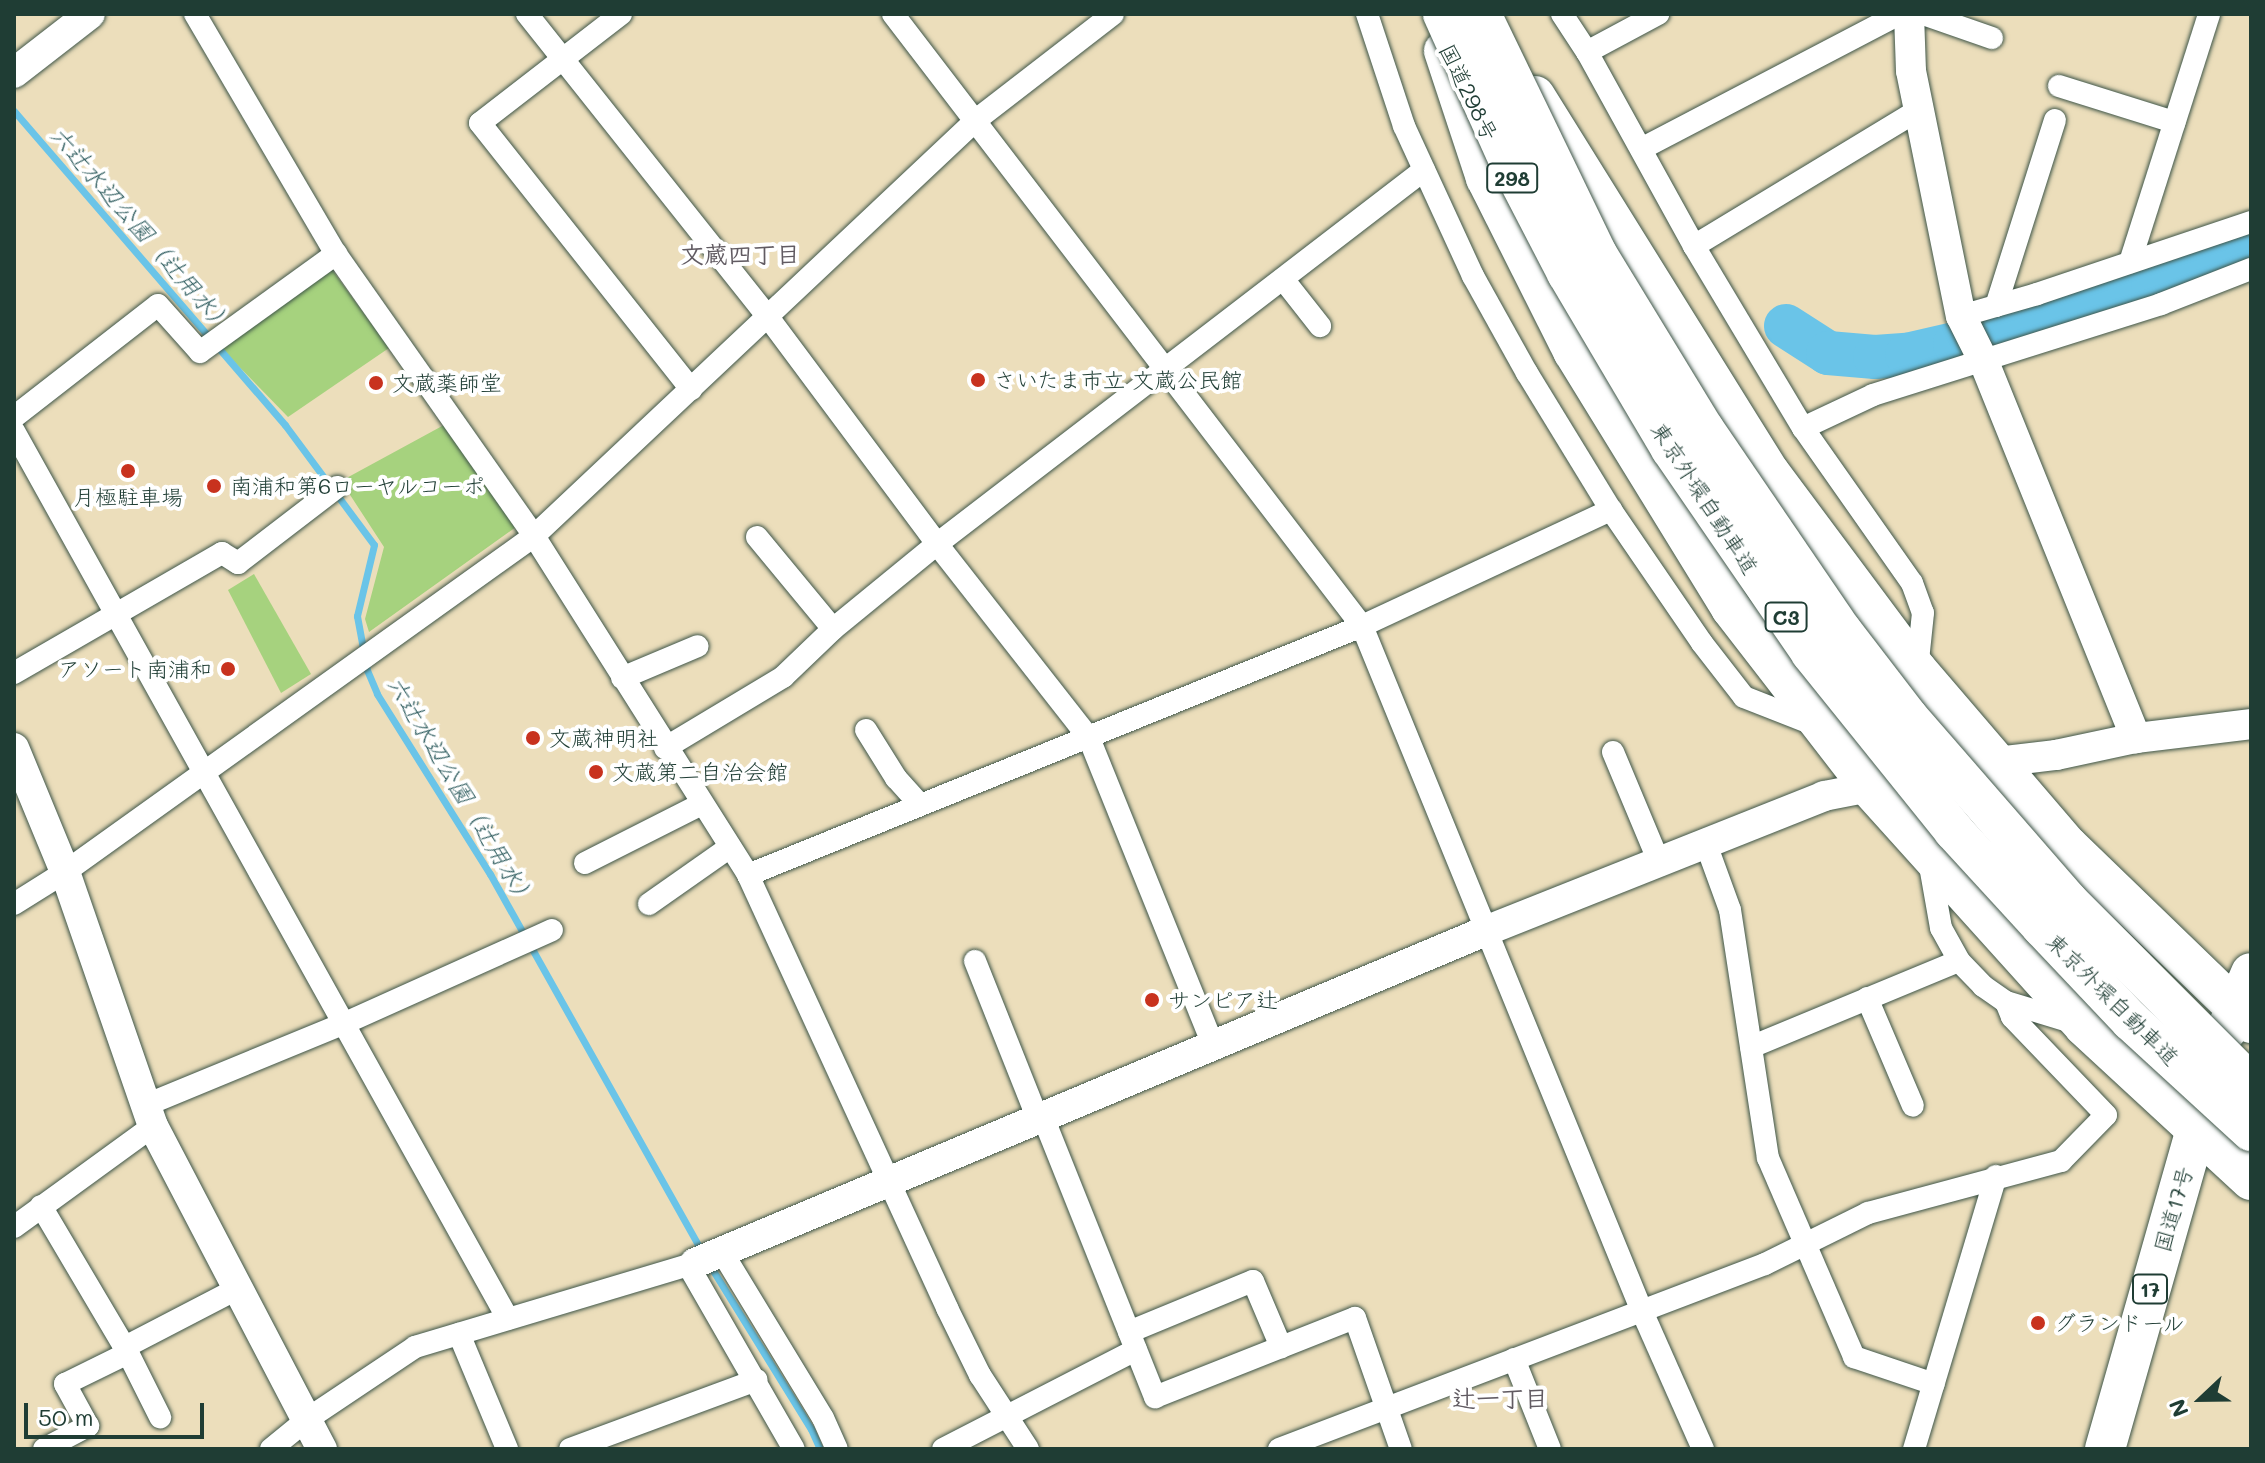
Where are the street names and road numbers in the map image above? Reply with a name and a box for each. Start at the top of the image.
street label: 国道298号 [1434,39,1504,145]
road number: 298 [1486,162,1538,194]
street label: 東京外環自動車道 [1646,417,1764,579]
road number: C3 [1764,601,1808,633]
street label: 東京外環自動車道 [2041,927,2185,1071]
street label: 国道17号 [2148,1163,2198,1255]
road number: 17 [2132,1273,2168,1305]

